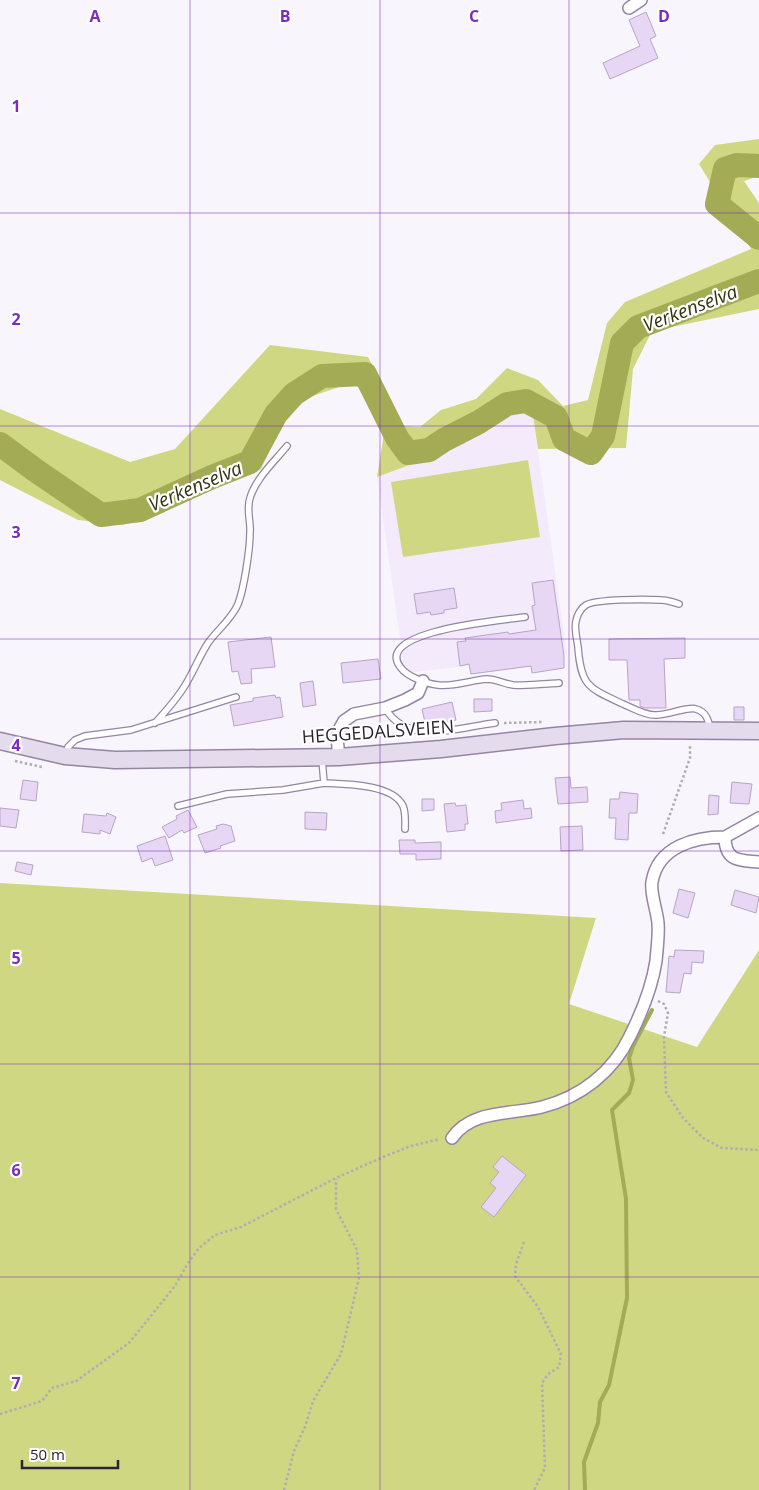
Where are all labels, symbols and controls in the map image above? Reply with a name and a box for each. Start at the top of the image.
text: A [89,5,101,27]
text: B [280,5,290,27]
text: C [469,5,479,27]
text: D [658,5,670,27]
text: 1 [11,95,21,117]
water label: Verkenselva [639,278,741,338]
text: 2 [11,308,21,330]
water label: Verkenselva [144,455,246,517]
text: 3 [11,521,21,543]
street label: HEGGEDALSVEIEN [301,714,455,748]
text: 4 [11,734,21,756]
text: 5 [11,947,21,969]
text: 6 [11,1159,21,1181]
text: 7 [11,1372,21,1394]
scale bar [22,1438,119,1470]
text: 50 m [30,1444,65,1464]

